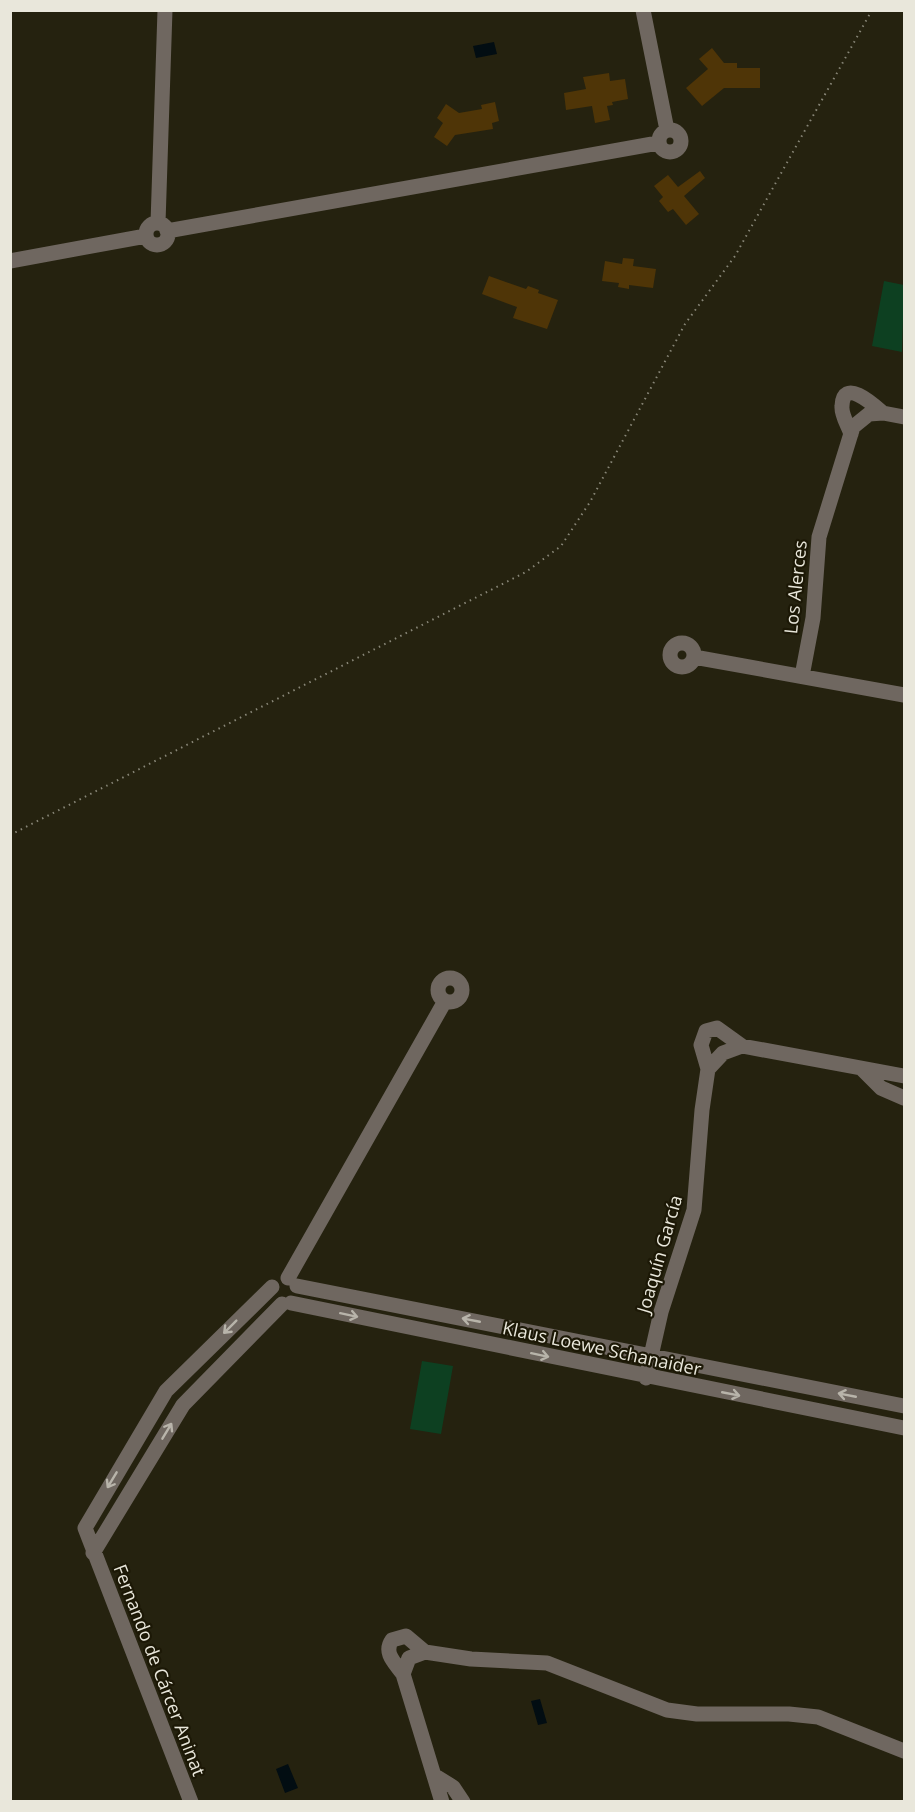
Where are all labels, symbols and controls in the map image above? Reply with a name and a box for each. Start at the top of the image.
street label: Los Alerces [778,539,812,635]
street label: Joaquín García [630,1192,687,1318]
one-way arrow [338,1310,358,1321]
one-way arrow [461,1314,481,1325]
street label: Klaus Loewe Schanaider [500,1315,704,1381]
one-way arrow [222,1319,237,1334]
one-way arrow [529,1350,549,1361]
one-way arrow [720,1389,740,1400]
one-way arrow [838,1389,857,1400]
one-way arrow [162,1423,174,1440]
one-way arrow [105,1471,117,1488]
street label: Fernando de Cárcer Aninat [108,1561,212,1779]

